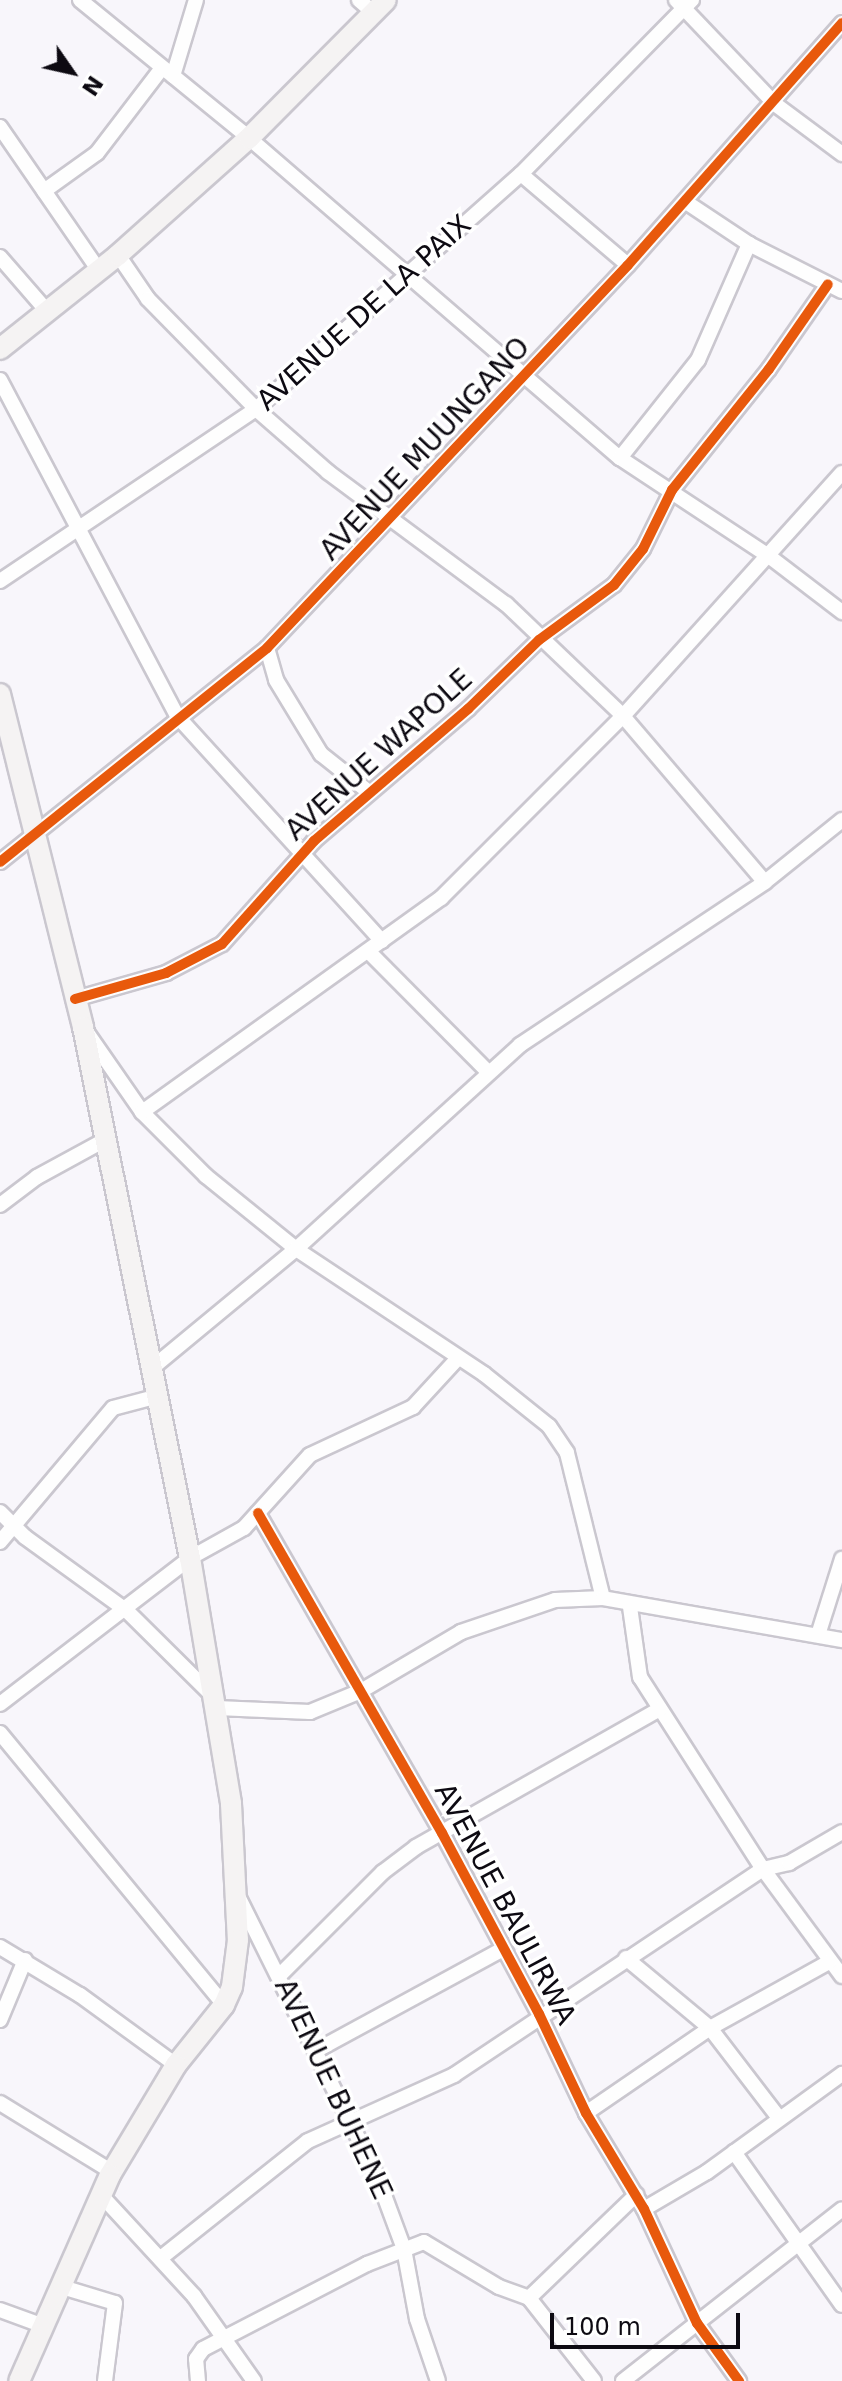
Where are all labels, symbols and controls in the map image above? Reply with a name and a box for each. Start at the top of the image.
north arrow [32,32,112,112]
text: N [77,71,108,100]
street label: AVENUE DE LA PAIX [250,208,478,418]
street label: AVENUE MUUNGANO [313,331,537,567]
street label: AVENUE WAPOLE [279,662,479,848]
street label: AVENUE BAULIRWA [427,1778,583,2030]
street label: AVENUE BUHENE [267,1973,399,2205]
scale bar [554,2297,744,2347]
text: 100 m [564,2313,641,2341]

